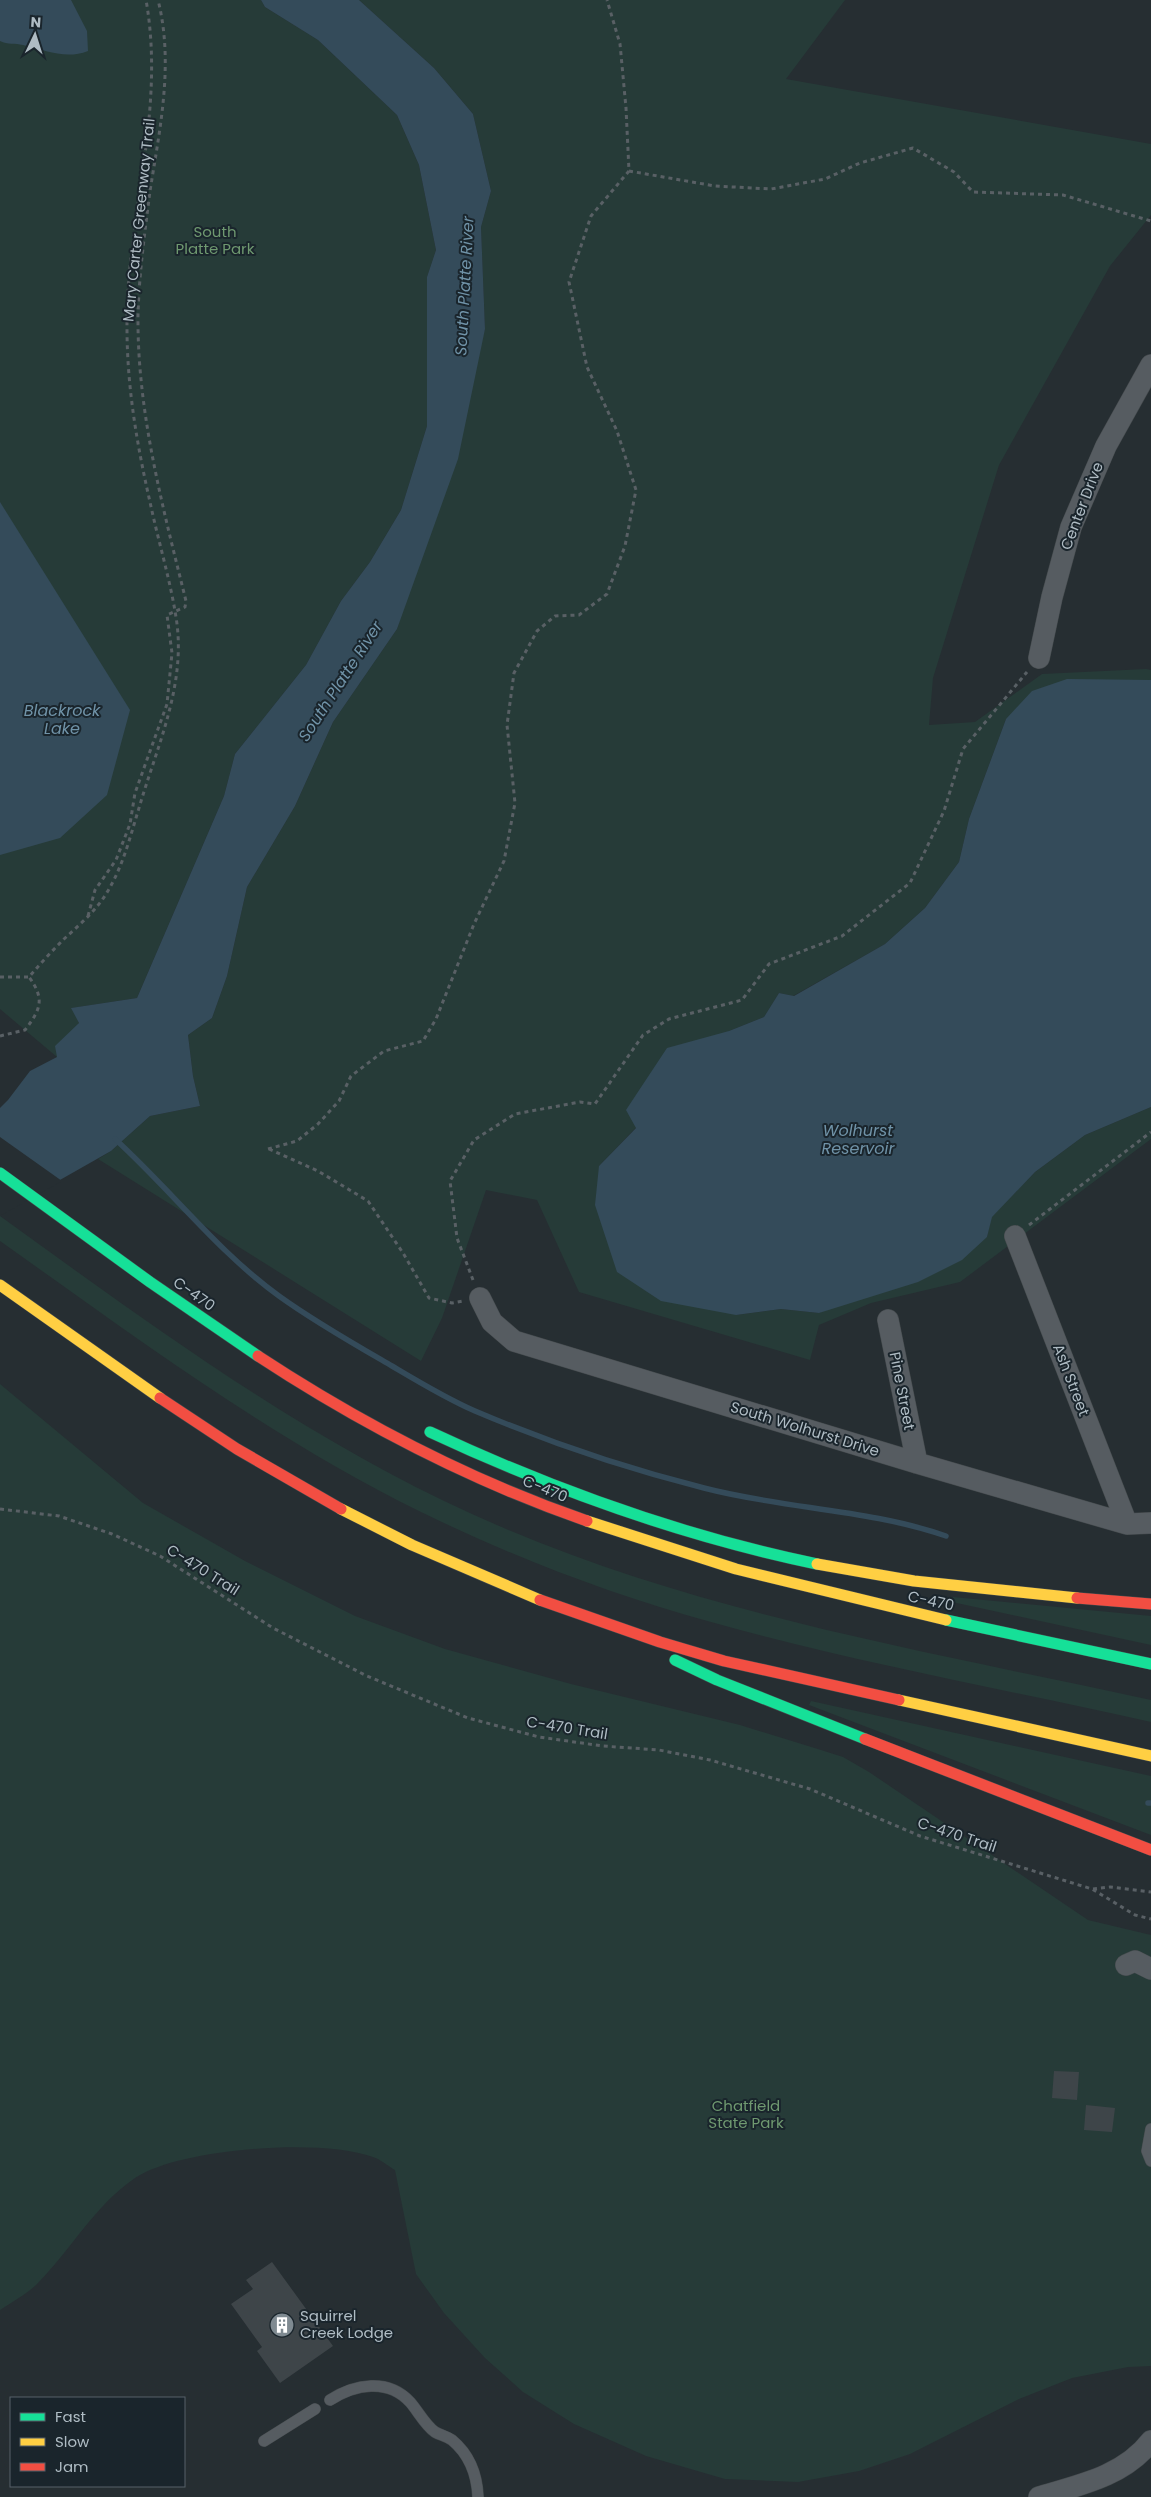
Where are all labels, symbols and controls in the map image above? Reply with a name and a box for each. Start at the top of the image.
north arrow [10,10,60,60]
text: N [30,12,42,32]
street label: Mary Carter Greenway Trail [117,117,160,323]
water label: South Platte River [449,215,480,356]
park label: South Platte Park [176,221,255,259]
street label: Center Drive [1055,459,1108,553]
water label: South Platte River [293,616,389,746]
water label: Blackrock Lake [24,699,101,740]
water label: Wolhurst Reservoir [821,1119,896,1160]
street label: C-470 [169,1272,220,1316]
street label: Ash Street [1048,1341,1095,1419]
street label: Pine Street [885,1350,920,1432]
street label: South Wolhurst Drive [728,1396,882,1461]
street label: C-470 [520,1470,571,1507]
street label: C-470 Trail [163,1539,244,1600]
street label: C-470 [906,1585,956,1616]
street label: C-470 Trail [525,1711,609,1744]
street label: C-470 Trail [915,1812,999,1857]
park label: Chatfield State Park [708,2095,784,2133]
place label: Squirrel Creek Lodge [300,2305,393,2343]
building icon: Squirrel Creek Lodge [269,2312,295,2338]
legend [10,2397,185,2487]
text: Fast [55,2406,86,2427]
text: Slow [55,2431,90,2452]
text: Jam [55,2456,89,2477]

